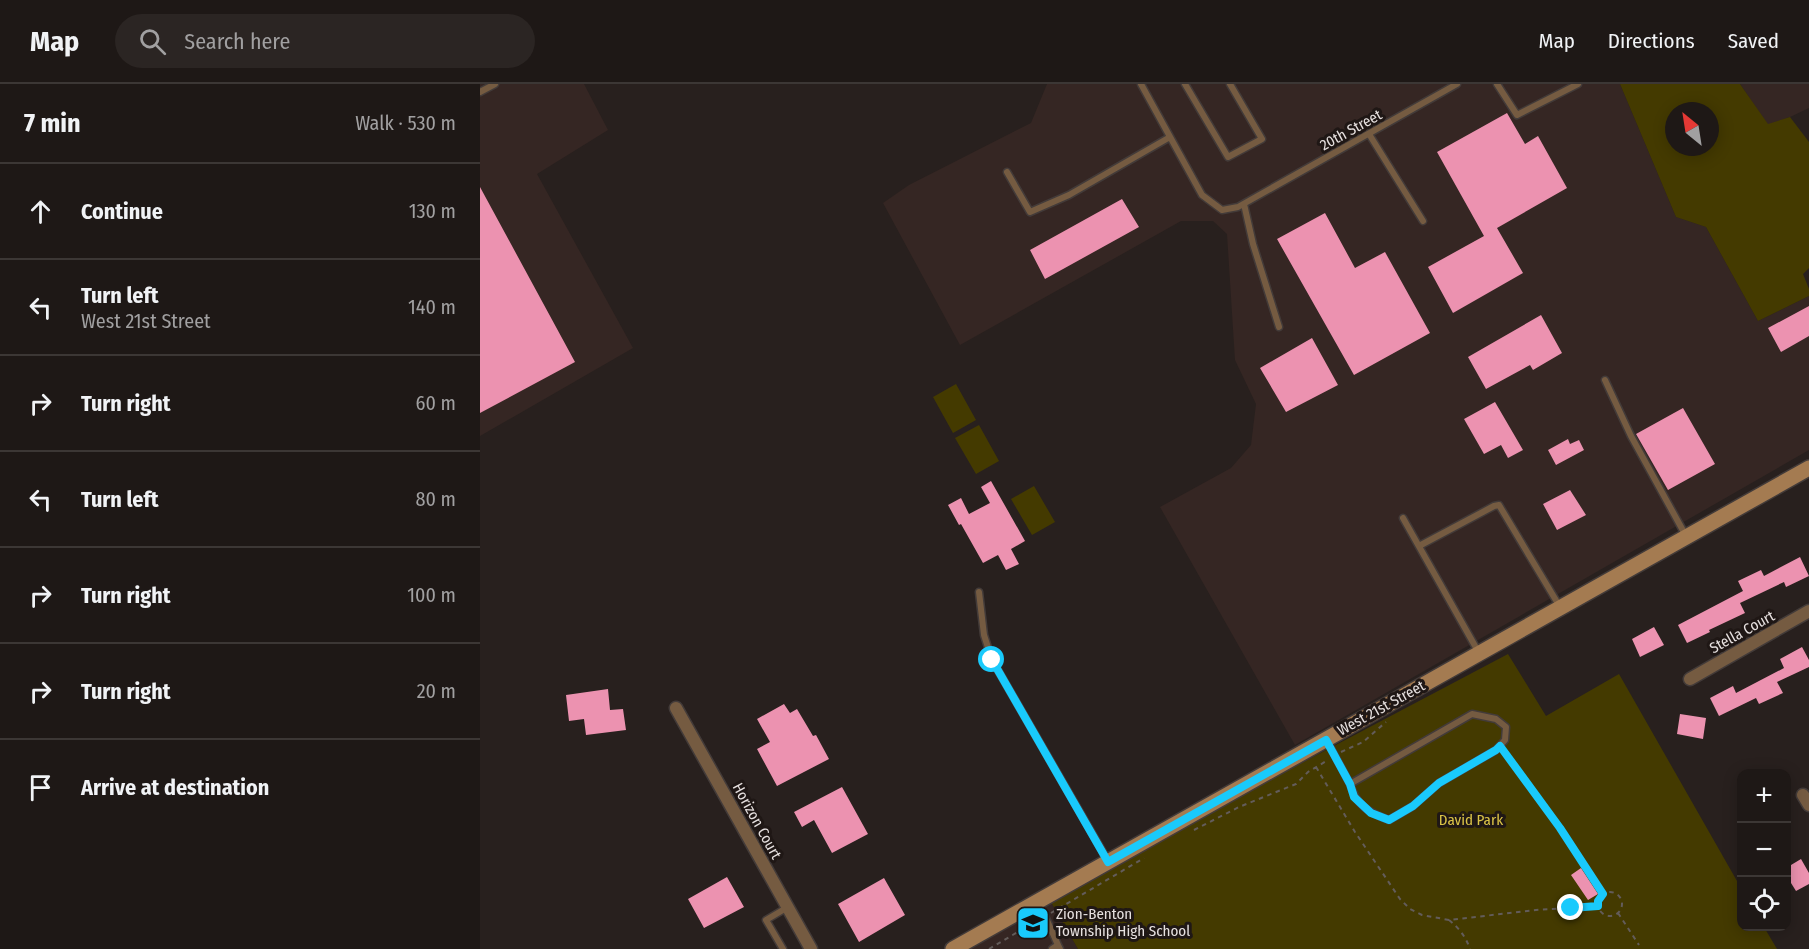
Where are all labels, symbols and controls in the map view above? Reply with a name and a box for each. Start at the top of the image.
search box [115,14,535,68]
text: Map [30,25,79,58]
icon: search [136,25,169,58]
text: Search here [184,28,290,55]
text: Map [1538,28,1575,54]
text: Directions [1608,28,1695,54]
text: Saved [1728,28,1779,54]
north arrow [1665,102,1719,156]
street label: 20th Street [1317,106,1385,154]
text: 7 min [24,108,81,139]
text: Walk · 530 m [355,111,456,135]
icon: ahead [24,195,57,228]
text: Continue [81,198,163,225]
text: 130 m [409,199,456,223]
text: Turn left [81,282,159,309]
icon: left [24,291,57,324]
text: 140 m [408,295,456,319]
text: West 21st Street [81,309,211,333]
icon: right [24,387,57,420]
text: Turn right [81,390,170,417]
text: 60 m [416,391,456,415]
icon: left [24,483,57,516]
text: Turn left [81,486,159,513]
text: 80 m [416,487,456,511]
icon: right [24,579,57,612]
text: Turn right [81,582,170,609]
text: 100 m [407,583,456,607]
street label: Stella Court [1706,607,1778,657]
route start [978,646,1004,672]
icon: right [24,675,57,708]
street label: West 21st Street [1334,677,1428,739]
text: Turn right [81,678,170,705]
text: 20 m [417,679,456,703]
map controls [1737,769,1791,931]
button: + [1737,769,1791,823]
icon: arrive [24,771,57,804]
text: Arrive at destination [81,774,269,801]
street label: Horizon Court [729,780,785,862]
park label: David Park [1439,811,1503,829]
button: − [1737,823,1791,877]
button: locate [1737,877,1791,931]
route end [1557,894,1583,920]
school or university icon: Zion-Benton Township High School [1015,905,1051,941]
place label: Zion-Benton Township High School [1056,905,1190,940]

